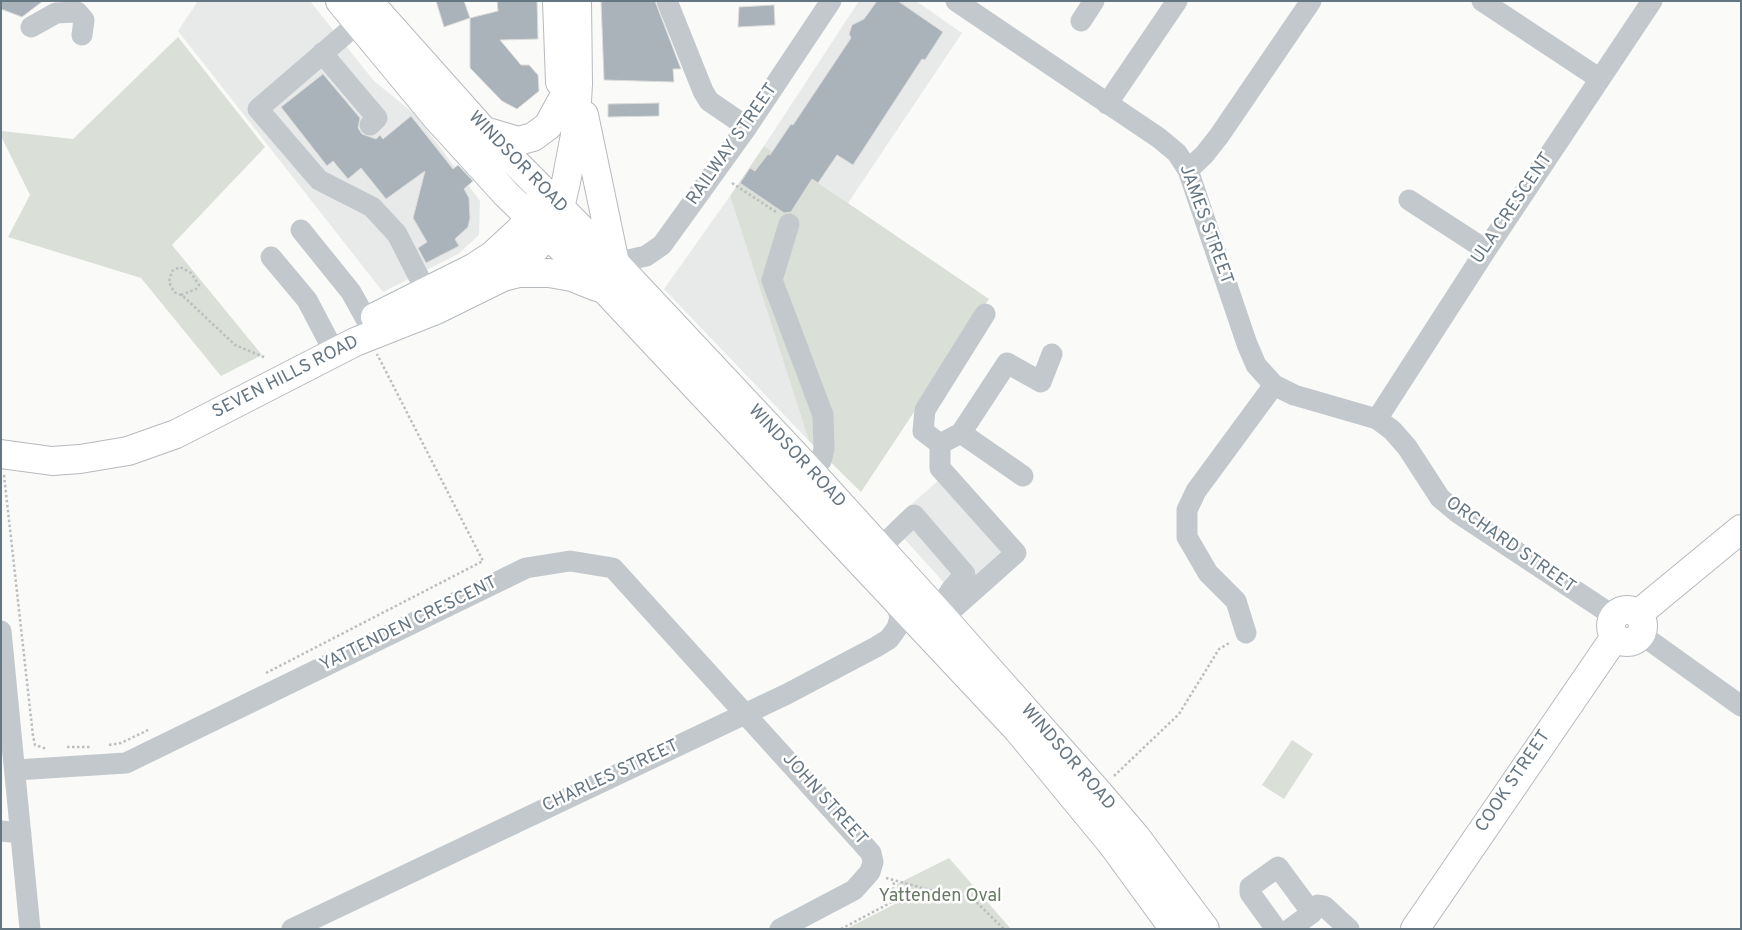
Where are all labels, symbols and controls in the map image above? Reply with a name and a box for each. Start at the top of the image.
street label: RAILWAY STREET [683,80,783,210]
street label: WINDSOR ROAD [463,108,571,218]
street label: ULA CRESCENT [1468,149,1558,269]
street label: JAMES STREET [1173,162,1237,288]
street label: SEVEN HILLS ROAD [209,332,363,424]
street label: WINDSOR ROAD [743,401,849,513]
street label: ORCHARD STREET [1441,493,1579,599]
street label: YATTENDEN CRESCENT [317,573,501,677]
street label: WINDSOR ROAD [1015,701,1119,815]
street label: COOK STREET [1472,727,1556,837]
street label: CHARLES STREET [539,736,683,818]
street label: JOHN STREET [777,749,871,851]
park label: Yattenden Oval [878,886,1002,908]

